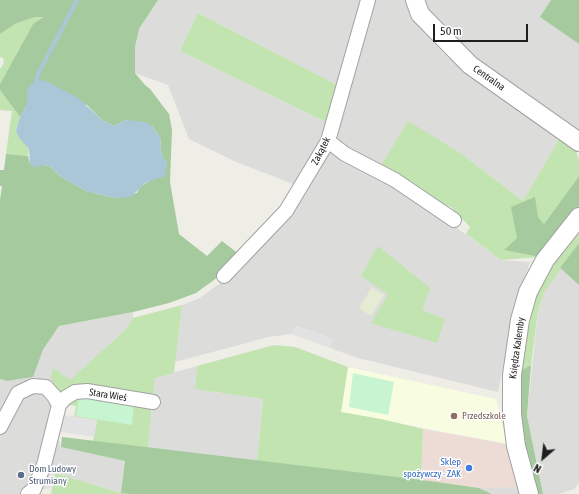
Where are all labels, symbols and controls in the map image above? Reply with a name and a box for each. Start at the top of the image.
scale bar [435,16,530,42]
text: 50 m [440,24,462,38]
street label: Centralna [471,63,507,93]
street label: Zakątek [309,135,333,167]
street label: Księdza Kalemby [507,316,527,380]
street label: Stara Wieś [88,386,128,404]
place label: Przedszkole [462,410,506,422]
marker: Przedszkole [449,411,459,421]
north arrow [523,438,563,478]
place label: Sklep spożywczy - ZAK [404,456,461,480]
text: N [532,462,543,475]
place label: Dom Ludowy Strumiany [29,463,76,486]
marker: Sklep spożywczy - ZAK [464,463,474,473]
marker: Dom Ludowy Strumiany [16,470,26,480]

